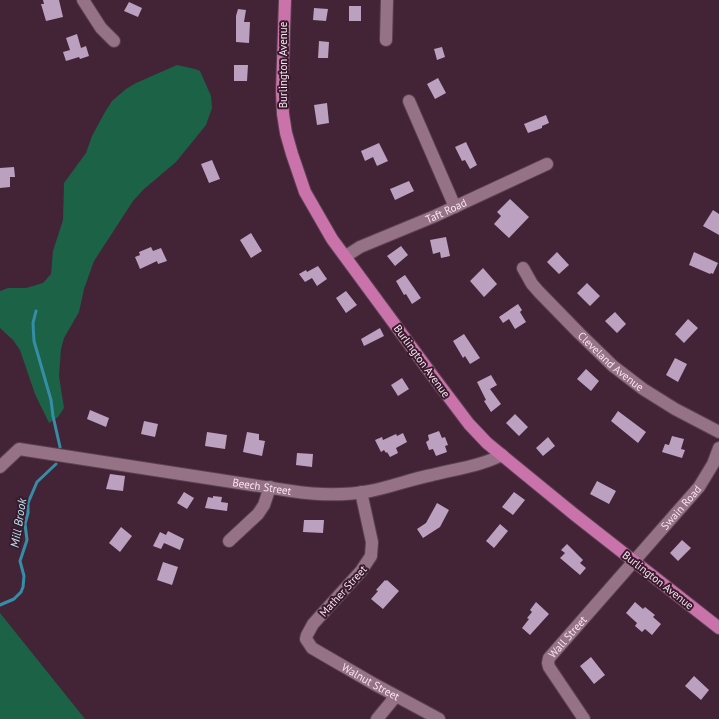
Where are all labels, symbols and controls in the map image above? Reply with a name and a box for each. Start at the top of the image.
street label: Burlington Avenue [276,21,290,108]
street label: Taft Road [423,195,469,226]
street label: Burlington Avenue [391,322,453,400]
street label: Cleveland Avenue [575,329,647,394]
street label: Beech Street [232,475,293,498]
street label: Swain Road [658,482,704,533]
water label: Mill Brook [7,497,29,549]
street label: Burlington Avenue [620,548,697,612]
street label: Mather Street [316,562,370,620]
street label: Wall Street [545,613,590,661]
street label: Walnut Street [339,660,402,704]

